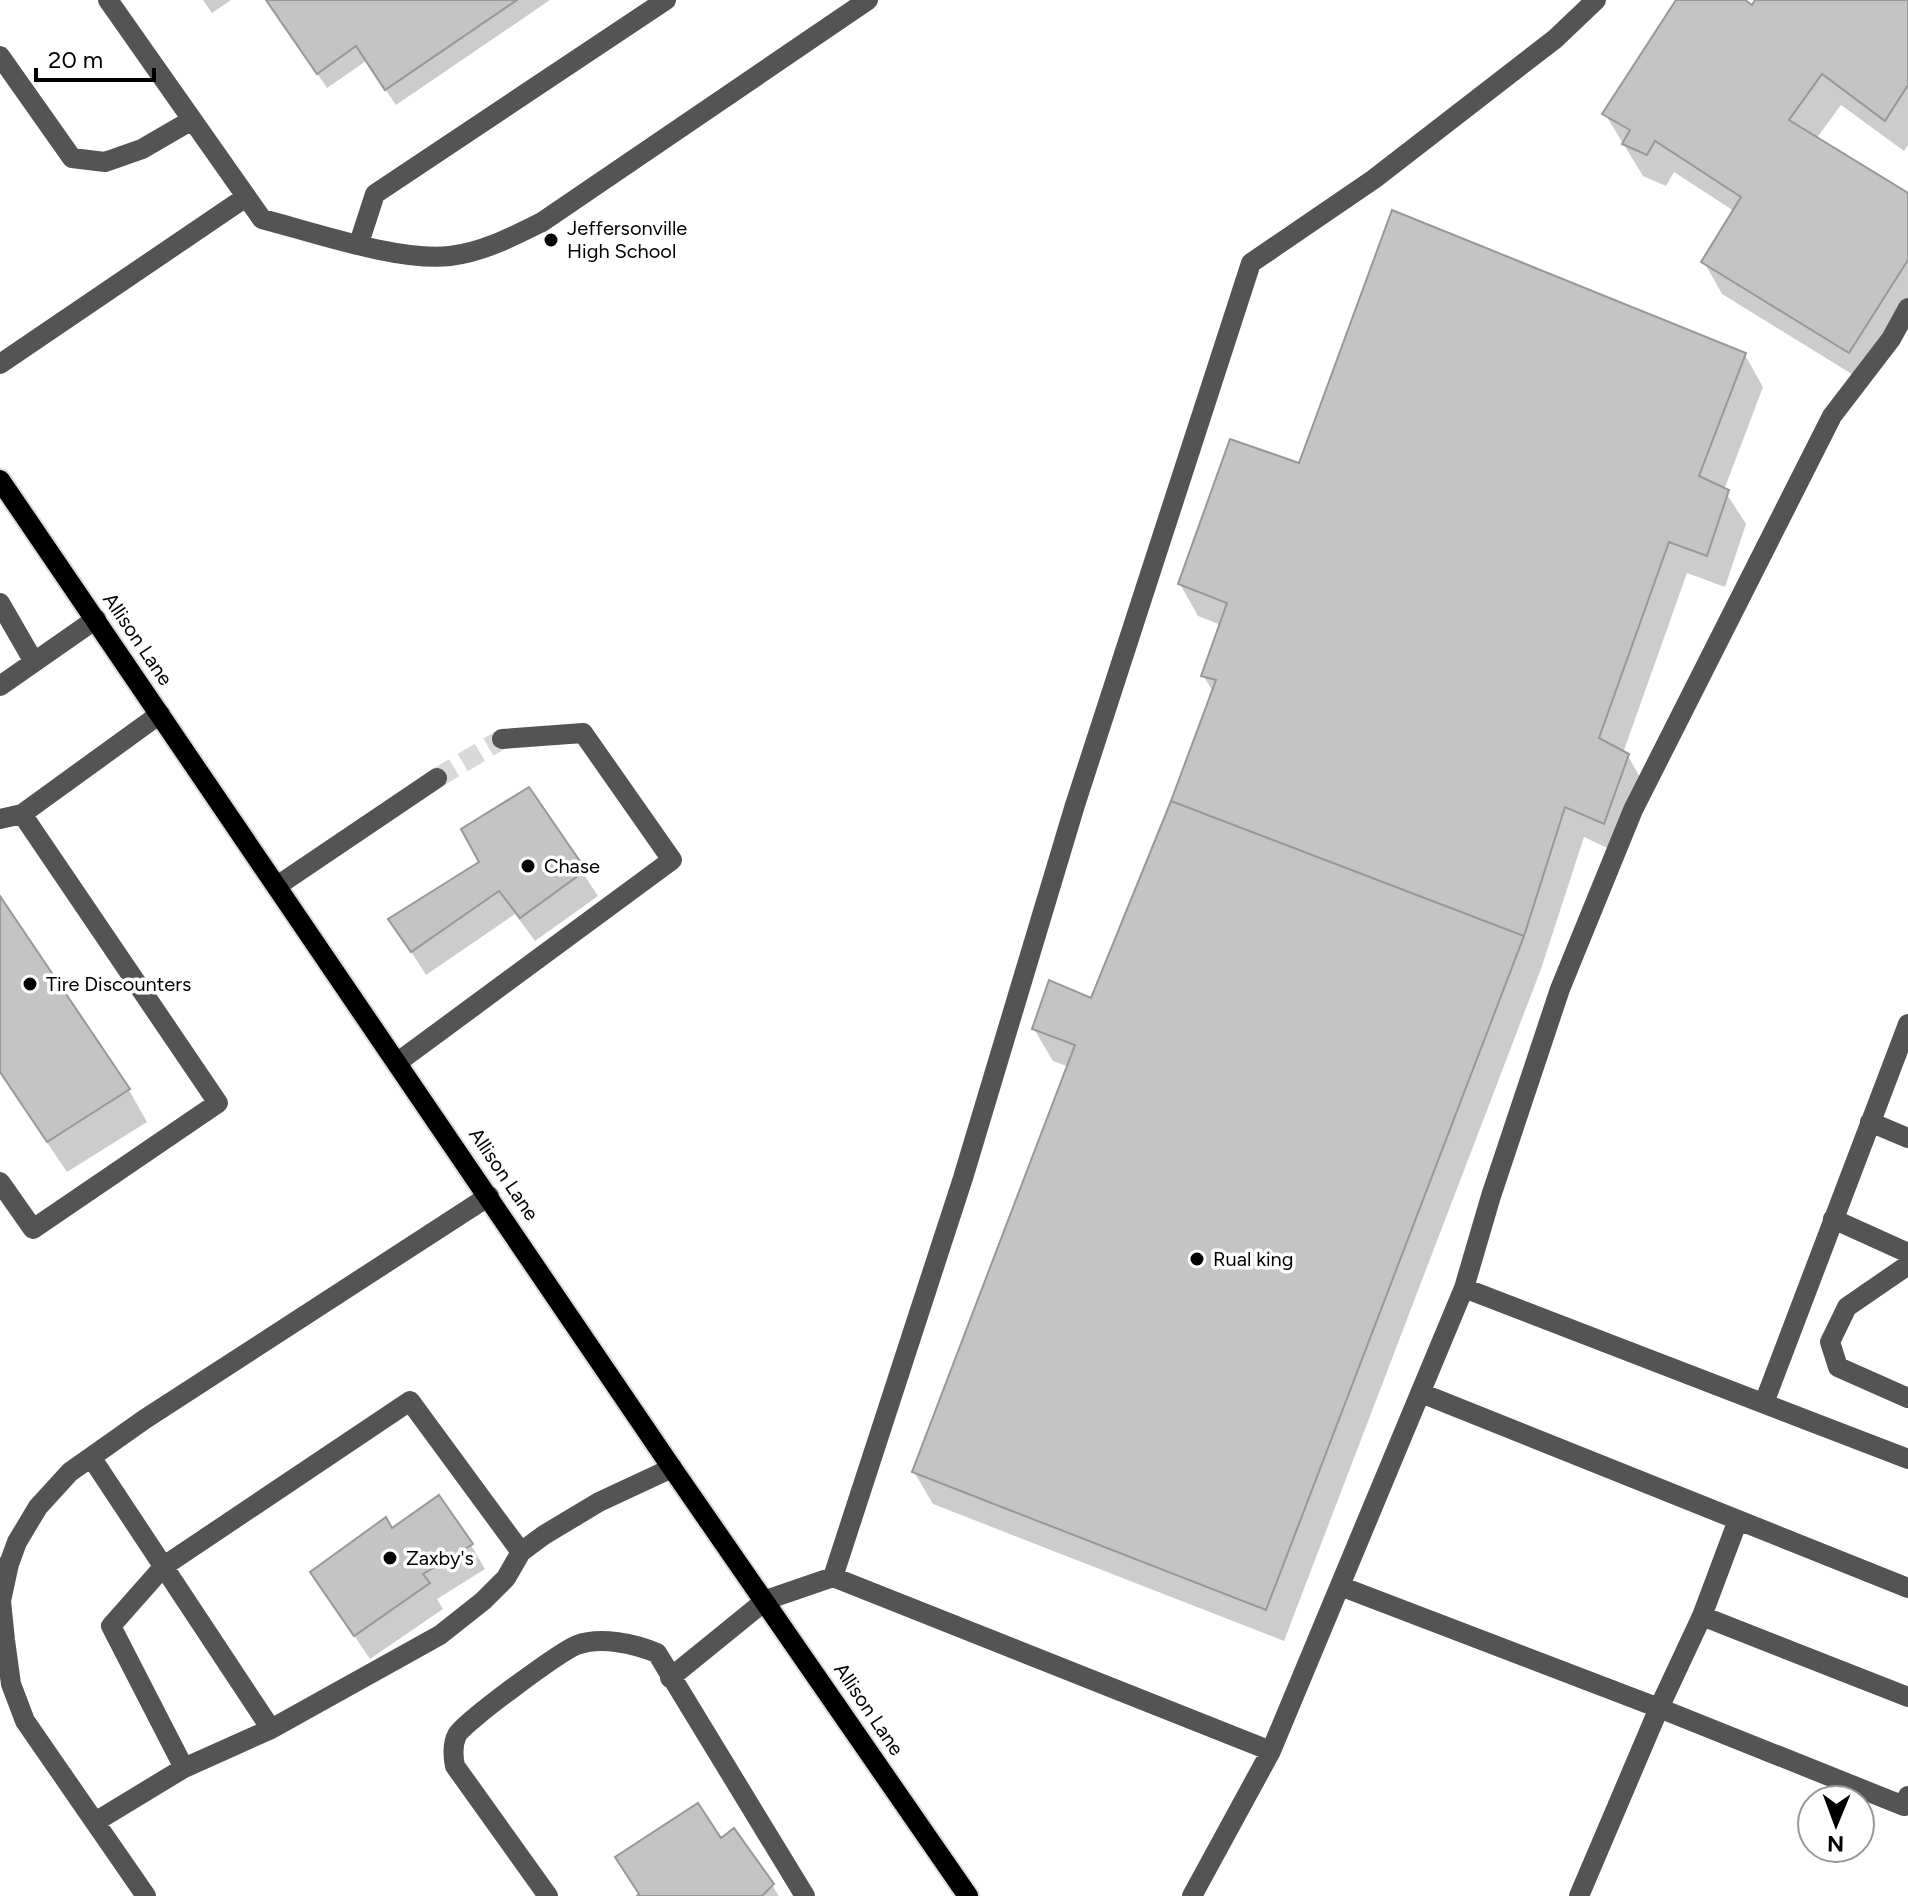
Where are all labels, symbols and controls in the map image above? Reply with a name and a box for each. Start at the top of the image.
scale bar [36,32,154,82]
text: 20 m [48,45,103,74]
place label: Jeffersonville High School [567,216,687,263]
marker: Jeffersonville High School [542,231,560,249]
street label: Allison Lane [98,588,178,690]
place label: Chase [544,854,600,878]
marker: Chase [519,857,537,875]
place label: Tire Discounters [46,972,191,996]
marker: Tire Discounters [21,975,39,993]
street label: Allison Lane [464,1123,544,1225]
place label: Rual king [1213,1247,1293,1271]
marker: Rual king [1188,1250,1206,1268]
place label: Zaxby's [406,1546,474,1570]
marker: Zaxby's [381,1549,399,1567]
street label: Allison Lane [829,1658,909,1760]
north arrow [1796,1784,1876,1864]
text: N [1827,1830,1844,1857]

